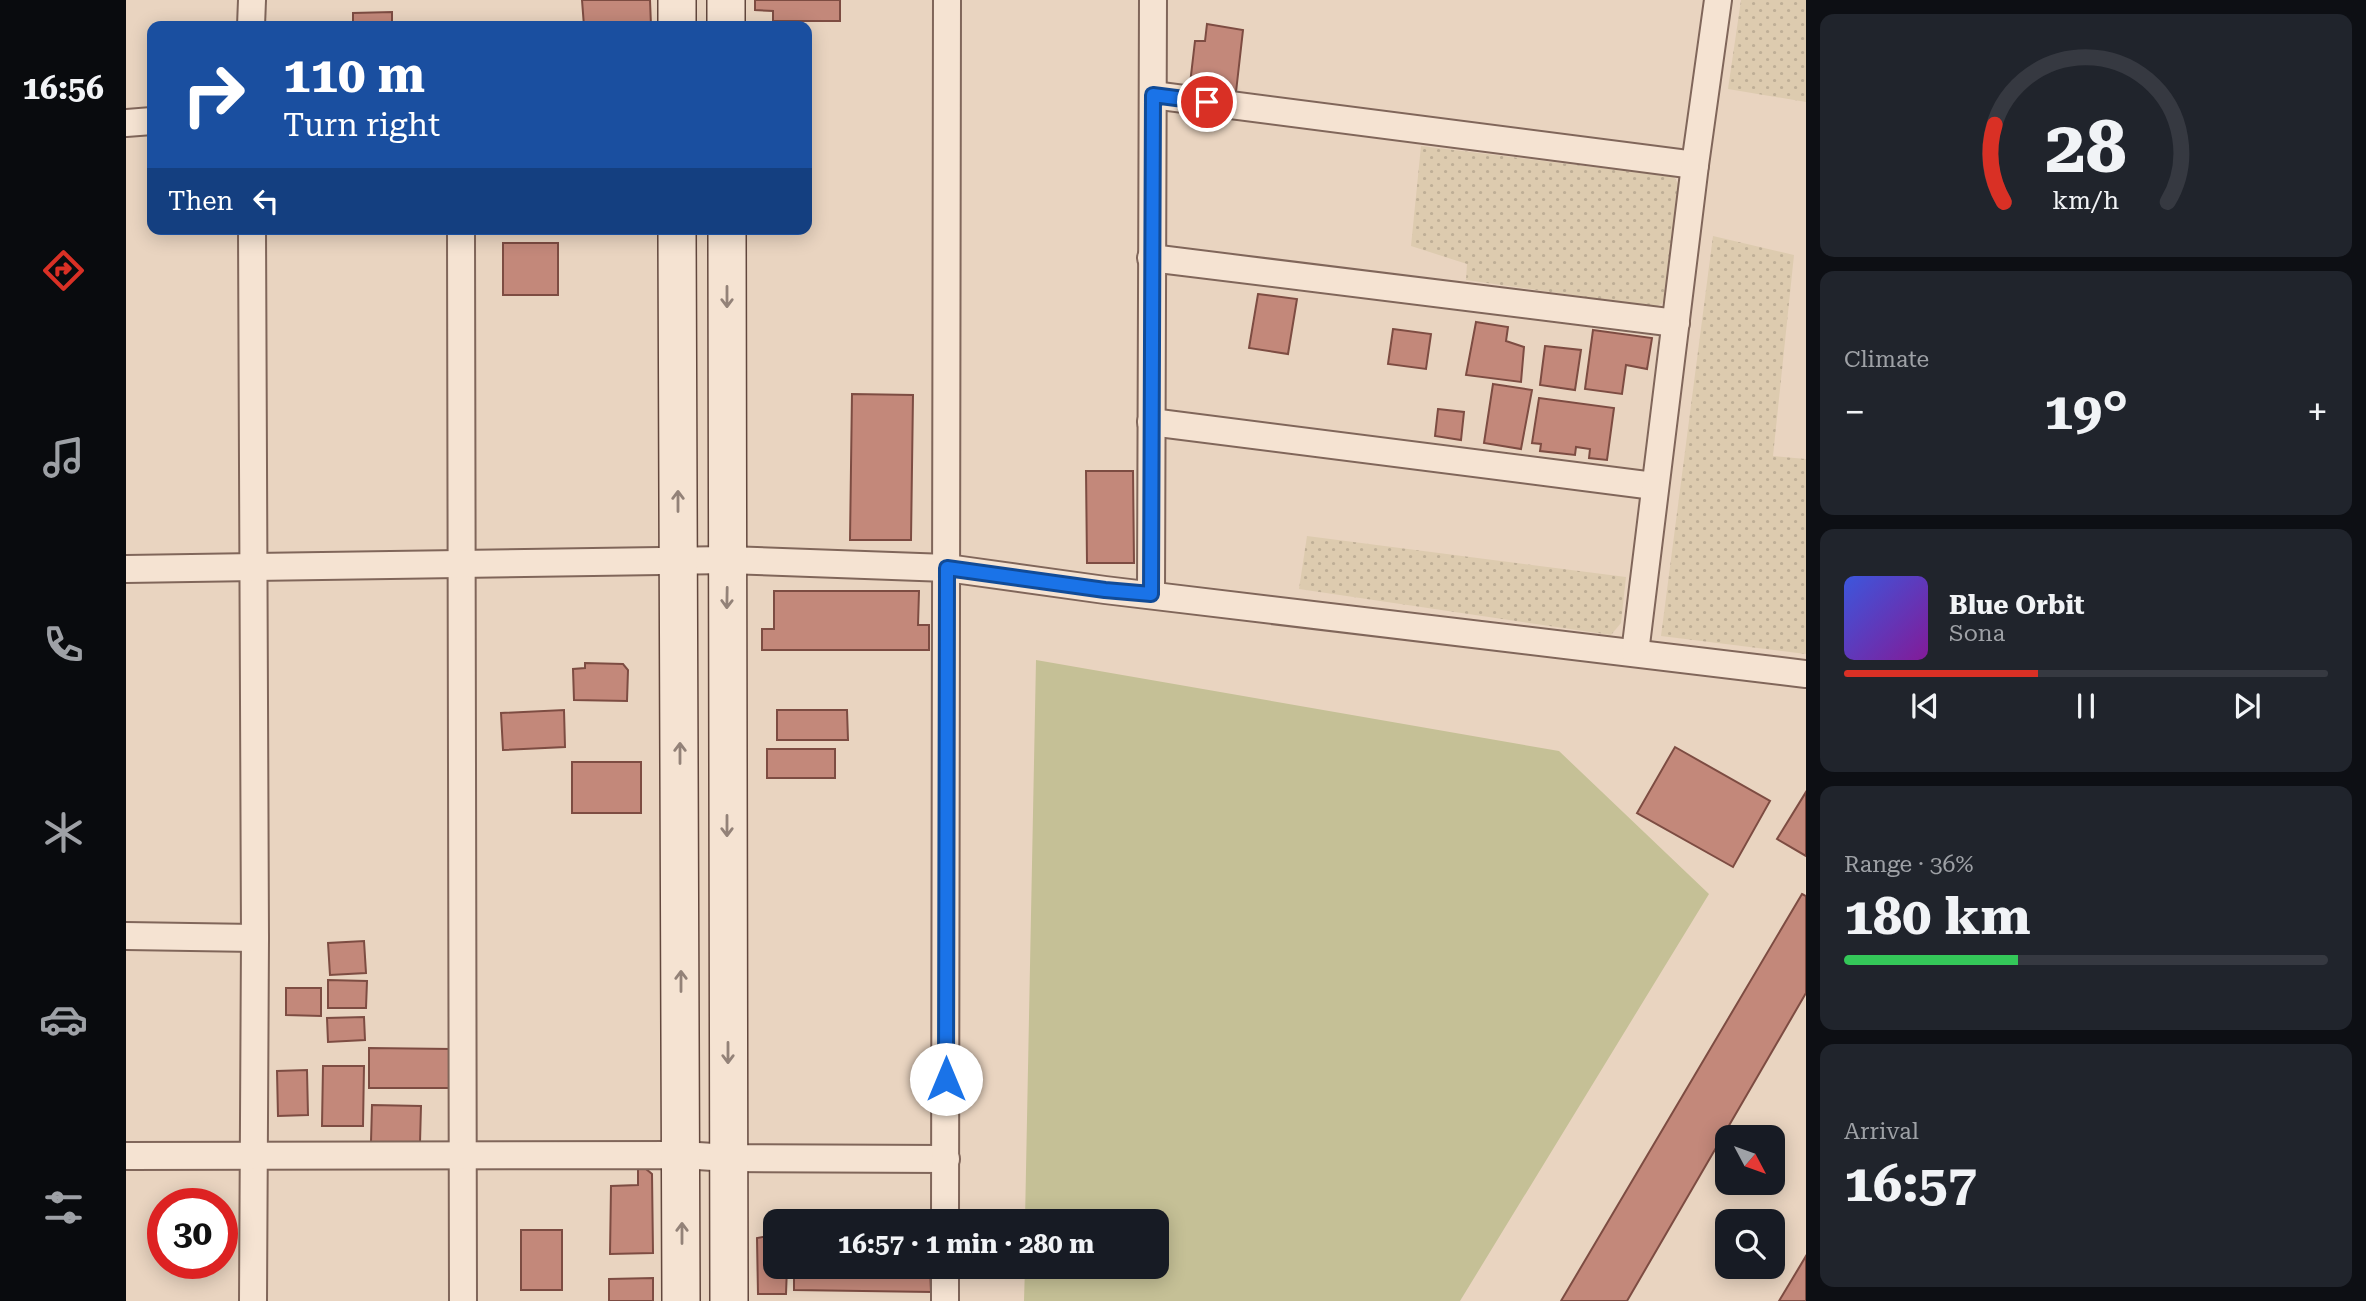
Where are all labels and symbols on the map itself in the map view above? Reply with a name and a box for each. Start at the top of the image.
pin [1177,72,1237,132]
one-way arrow [720,286,734,309]
one-way arrow [671,490,685,513]
one-way arrow [720,587,733,610]
one-way arrow [673,742,687,765]
one-way arrow [720,814,734,837]
one-way arrow [674,970,688,993]
one-way arrow [721,1042,735,1065]
position arrow [909,1042,983,1116]
north arrow [1715,1125,1785,1195]
speed limit sign: 30 [147,1188,238,1279]
one-way arrow [675,1222,688,1245]

